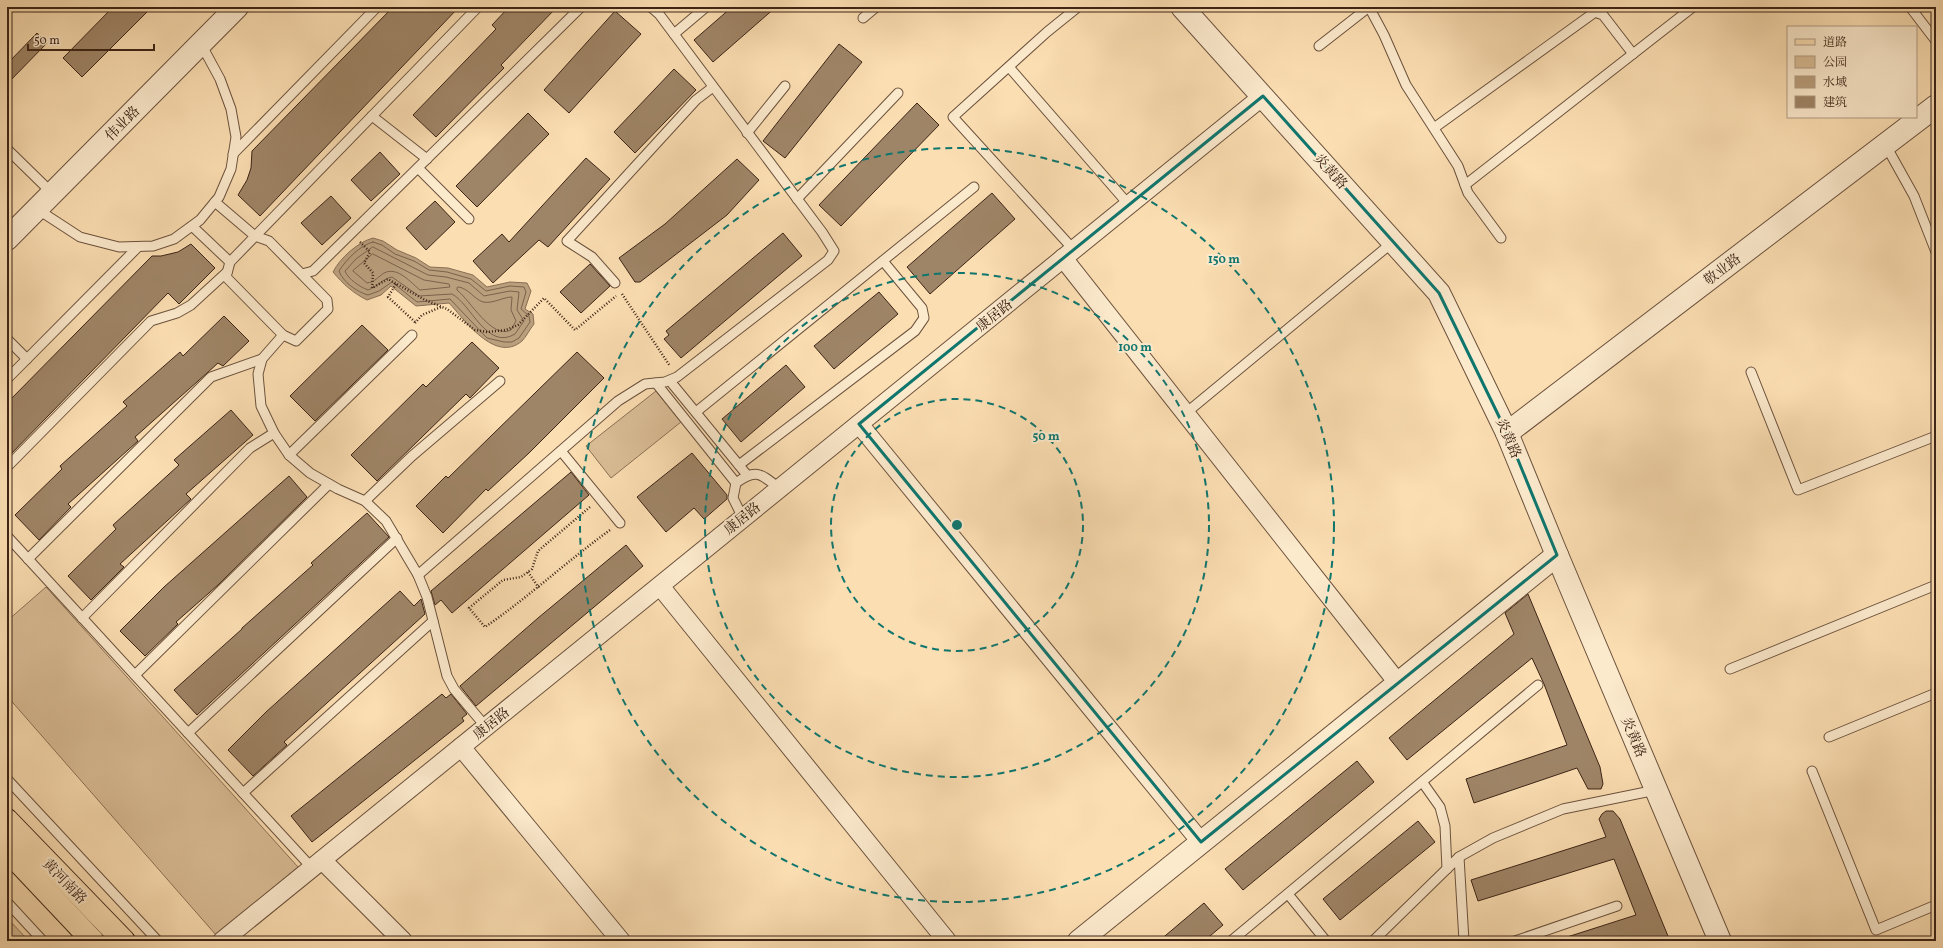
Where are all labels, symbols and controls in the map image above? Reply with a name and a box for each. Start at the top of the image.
scale bar [28,26,154,52]
legend [1787,26,1917,118]
text: 50 m [34,33,60,49]
text: 道路 [1823,35,1847,51]
text: 公园 [1823,55,1847,71]
text: 水域 [1823,75,1847,91]
text: 建筑 [1823,95,1847,111]
street label: 伟业路 [101,102,145,146]
street label: 炎黄路 [1309,150,1351,194]
street label: 敬业路 [1700,250,1745,290]
text: 150 m [1208,252,1240,268]
street label: 康居路 [973,296,1017,337]
text: 100 m [1118,340,1152,356]
street label: 炎黄路 [1490,416,1525,462]
text: 50 m [1032,429,1060,445]
street label: 康居路 [721,499,765,540]
centre of rings [950,518,964,532]
street label: 康居路 [470,704,514,745]
street label: 炎黄路 [1616,715,1650,761]
street label: 黄河南路 [38,855,90,909]

